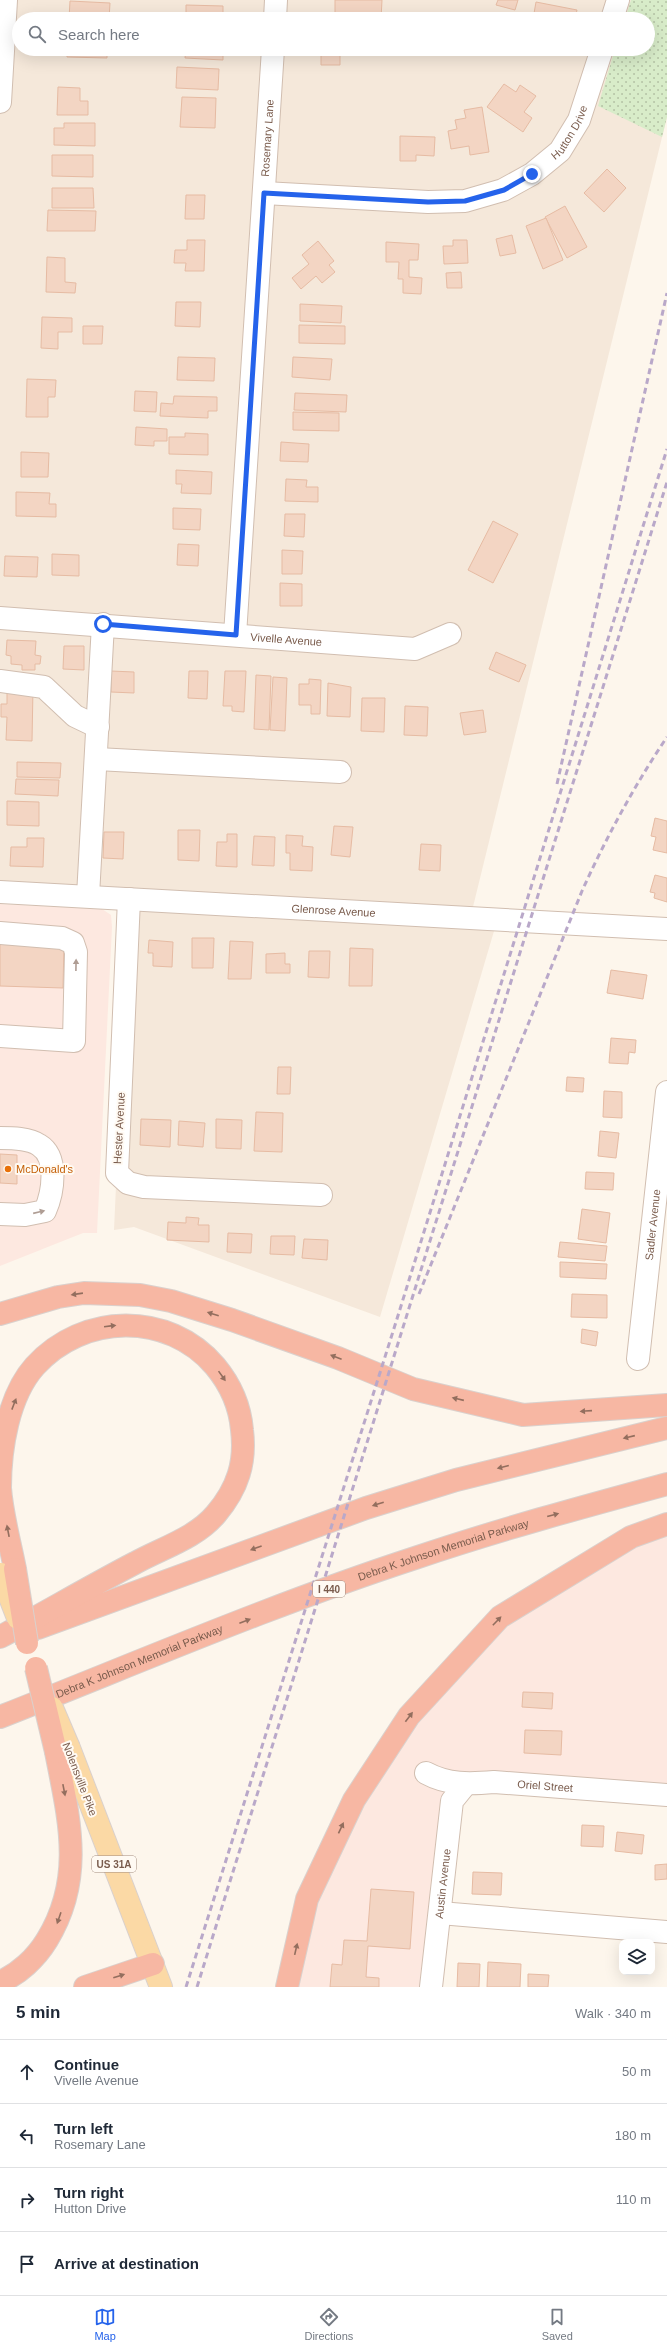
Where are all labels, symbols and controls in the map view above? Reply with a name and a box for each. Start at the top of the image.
search box [12,12,655,56]
icon: search [26,23,48,45]
text: Search here [58,26,140,43]
street label: Rosemary Lane [259,99,276,177]
street label: Hutton Drive [549,104,589,162]
route end [523,165,541,183]
route start [94,615,112,633]
street label: Vivelle Avenue [250,631,322,648]
street label: Glenrose Avenue [291,902,376,919]
one-way arrow [73,958,79,971]
street label: Hester Avenue [111,1092,127,1164]
place label: McDonald's [16,1163,74,1175]
marker: McDonald's [3,1164,13,1174]
street label: Sadler Avenue [643,1189,662,1261]
one-way arrow [32,1208,45,1214]
one-way arrow [71,1291,83,1297]
one-way arrow [207,1311,219,1317]
one-way arrow [104,1323,116,1329]
one-way arrow [329,1354,341,1360]
one-way arrow [218,1371,226,1381]
one-way arrow [452,1396,464,1402]
one-way arrow [12,1397,18,1409]
one-way arrow [580,1407,592,1414]
one-way arrow [623,1434,635,1440]
one-way arrow [497,1465,509,1471]
one-way arrow [372,1501,384,1507]
one-way arrow [547,1512,559,1518]
street label: Debra K Johnson Memorial Parkway [356,1517,531,1583]
one-way arrow [5,1525,11,1537]
one-way arrow [249,1546,261,1552]
road number: I 440 [313,1581,345,1597]
one-way arrow [492,1616,501,1626]
one-way arrow [239,1617,251,1623]
street label: Debra K Johnson Memorial Parkway [54,1622,225,1700]
one-way arrow [405,1712,413,1723]
street label: Nolensville Pike [60,1741,100,1817]
street label: Oriel Street [517,1778,573,1794]
one-way arrow [61,1784,67,1796]
one-way arrow [338,1822,344,1833]
street label: Austin Avenue [433,1848,453,1919]
road number: US 31A [92,1856,136,1872]
one-way arrow [55,1912,61,1924]
map controls [619,1939,655,1975]
button: layers [619,1939,655,1975]
one-way arrow [293,1943,299,1955]
one-way arrow [113,1973,125,1979]
text: 5 min [16,2003,60,2022]
text: Walk · 340 m [575,2006,651,2021]
text: Continue [54,2056,119,2073]
icon: ahead [16,2061,38,2083]
text: 50 m [622,2064,651,2079]
text: Vivelle Avenue [54,2073,139,2088]
text: Turn left [54,2120,113,2137]
icon: left [16,2125,38,2147]
text: 180 m [615,2128,651,2143]
text: Rosemary Lane [54,2137,146,2152]
text: Turn right [54,2184,124,2201]
icon: right [16,2189,38,2211]
text: 110 m [616,2192,651,2207]
text: Hutton Drive [54,2201,126,2216]
icon: arrive [16,2253,38,2275]
text: Arrive at destination [54,2255,199,2272]
tab: Map [94,2306,116,2342]
tab: Directions [304,2306,353,2342]
tab: Saved [542,2306,573,2342]

